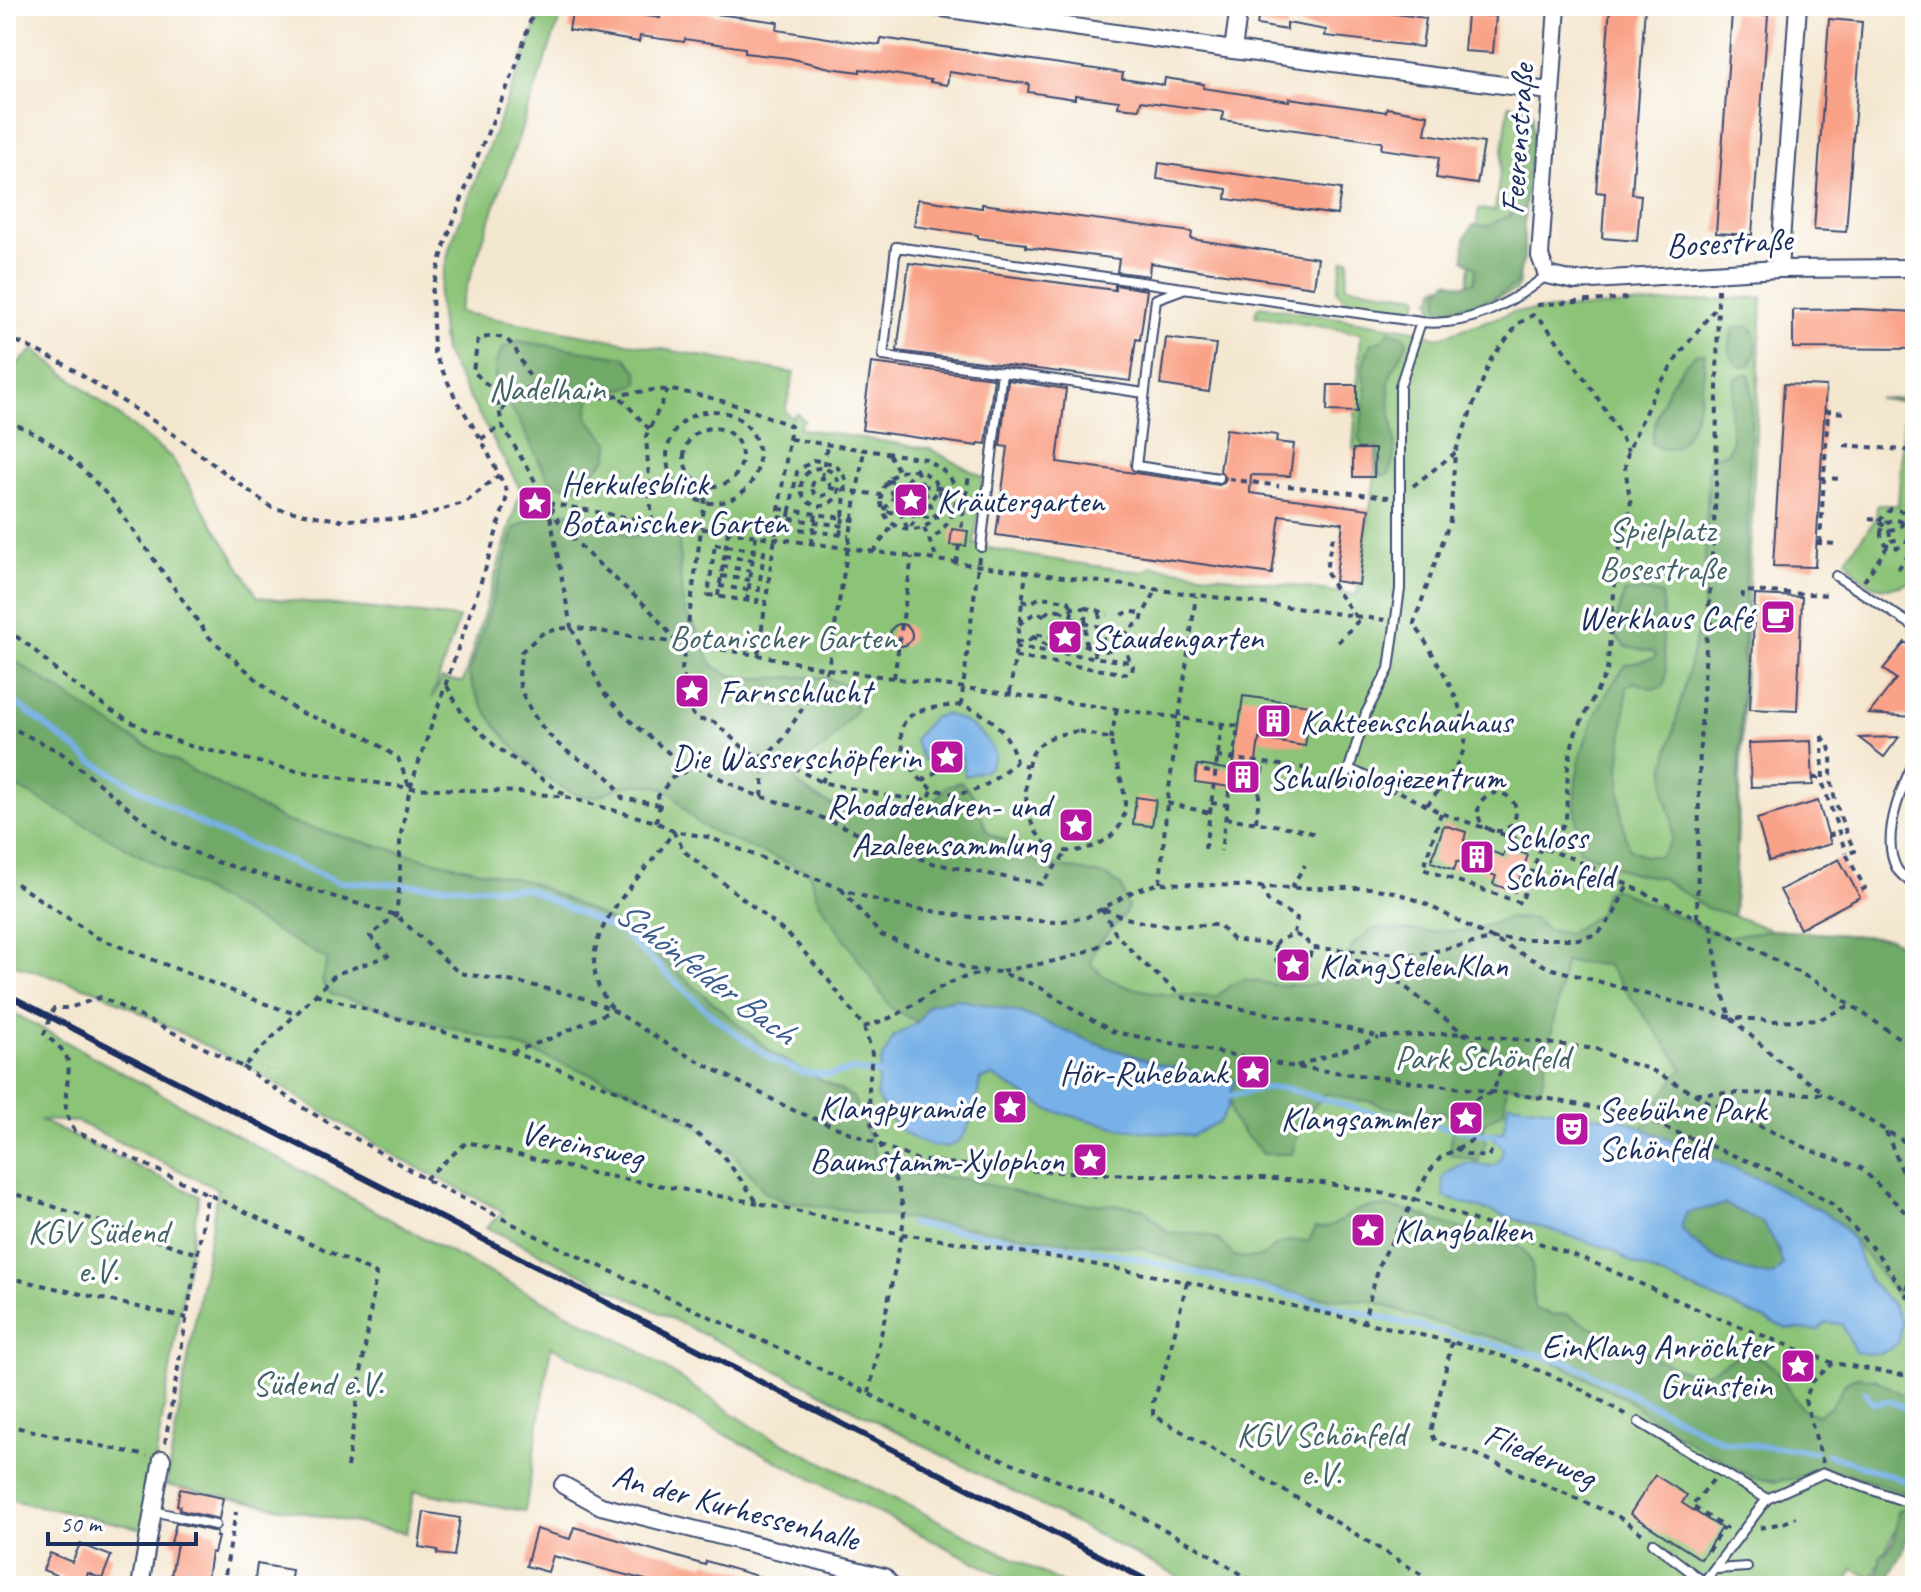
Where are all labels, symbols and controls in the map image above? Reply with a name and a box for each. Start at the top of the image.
street label: Feerenstraße [1490,60,1544,215]
street label: Bosestraße [1665,217,1796,267]
park label: Nadelhain [489,367,607,410]
place label: Herkulesblick Botanischer Garten [561,462,790,544]
place label: Kräutergarten [937,479,1106,522]
place icon: Kräutergarten [892,481,930,519]
place icon: Herkulesblick Botanischer Garten [516,484,554,522]
park label: Spielplatz Bosestraße [1599,508,1728,590]
place label: Werkhaus Café [1578,596,1757,639]
cafe icon: Werkhaus Café [1759,598,1797,636]
park label: Botanischer Garten [670,616,898,659]
place label: Staudengarten [1091,616,1265,659]
place icon: Staudengarten [1046,618,1084,656]
place label: Farnschlucht [718,670,876,713]
place icon: Farnschlucht [673,672,711,710]
place label: Kakteenschauhaus [1300,700,1514,743]
building icon: Kakteenschauhaus [1255,702,1293,740]
place label: Die Wasserschöpferin [672,736,923,779]
place icon: Die Wasserschöpferin [928,738,966,776]
place label: Schulbiologiezentrum [1269,756,1507,799]
building icon: Schulbiologiezentrum [1224,758,1262,796]
place label: Rhododendren- und Azaleensammlung [826,784,1056,866]
place icon: Rhododendren- und Azaleensammlung [1057,806,1095,844]
place label: Schloss Schönfeld [1503,816,1618,898]
building icon: Schloss Schönfeld [1458,838,1496,876]
water label: Schönfelder Bach [607,889,808,1057]
place label: KlangStelenKlan [1319,944,1509,987]
place icon: KlangStelenKlan [1274,946,1312,984]
park label: Park Schönfeld [1395,1036,1574,1079]
place label: Hör-Ruhebank [1059,1051,1230,1094]
place icon: Hör-Ruhebank [1234,1053,1272,1091]
place label: Klangpyramide [819,1086,987,1129]
place icon: Klangpyramide [991,1088,1029,1126]
place label: Seebühne Park Schönfeld [1598,1088,1769,1170]
place label: Klangsammler [1281,1097,1443,1140]
place icon: Klangsammler [1447,1099,1485,1137]
street label: Vereinsweg [517,1110,650,1179]
theatre icon: Seebühne Park Schönfeld [1553,1110,1591,1148]
place label: Baumstamm-Xylophon [810,1139,1065,1182]
place icon: Baumstamm-Xylophon [1071,1141,1109,1179]
place label: Klangbalken [1394,1209,1534,1252]
park label: KGV Südend e.V. [28,1210,173,1292]
place icon: Klangbalken [1349,1211,1387,1249]
place label: EinKlang Anröchter Grünstein [1542,1325,1776,1407]
place icon: EinKlang Anröchter Grünstein [1779,1347,1817,1385]
park label: Südend e.V. [252,1362,384,1405]
street label: Fliederweg [1478,1412,1605,1499]
park label: KGV Schönfeld e.V. [1236,1413,1410,1495]
street label: An der Kurhessenhalle [608,1453,866,1561]
scale bar [48,1496,196,1546]
text: 50 m [60,1509,103,1539]

